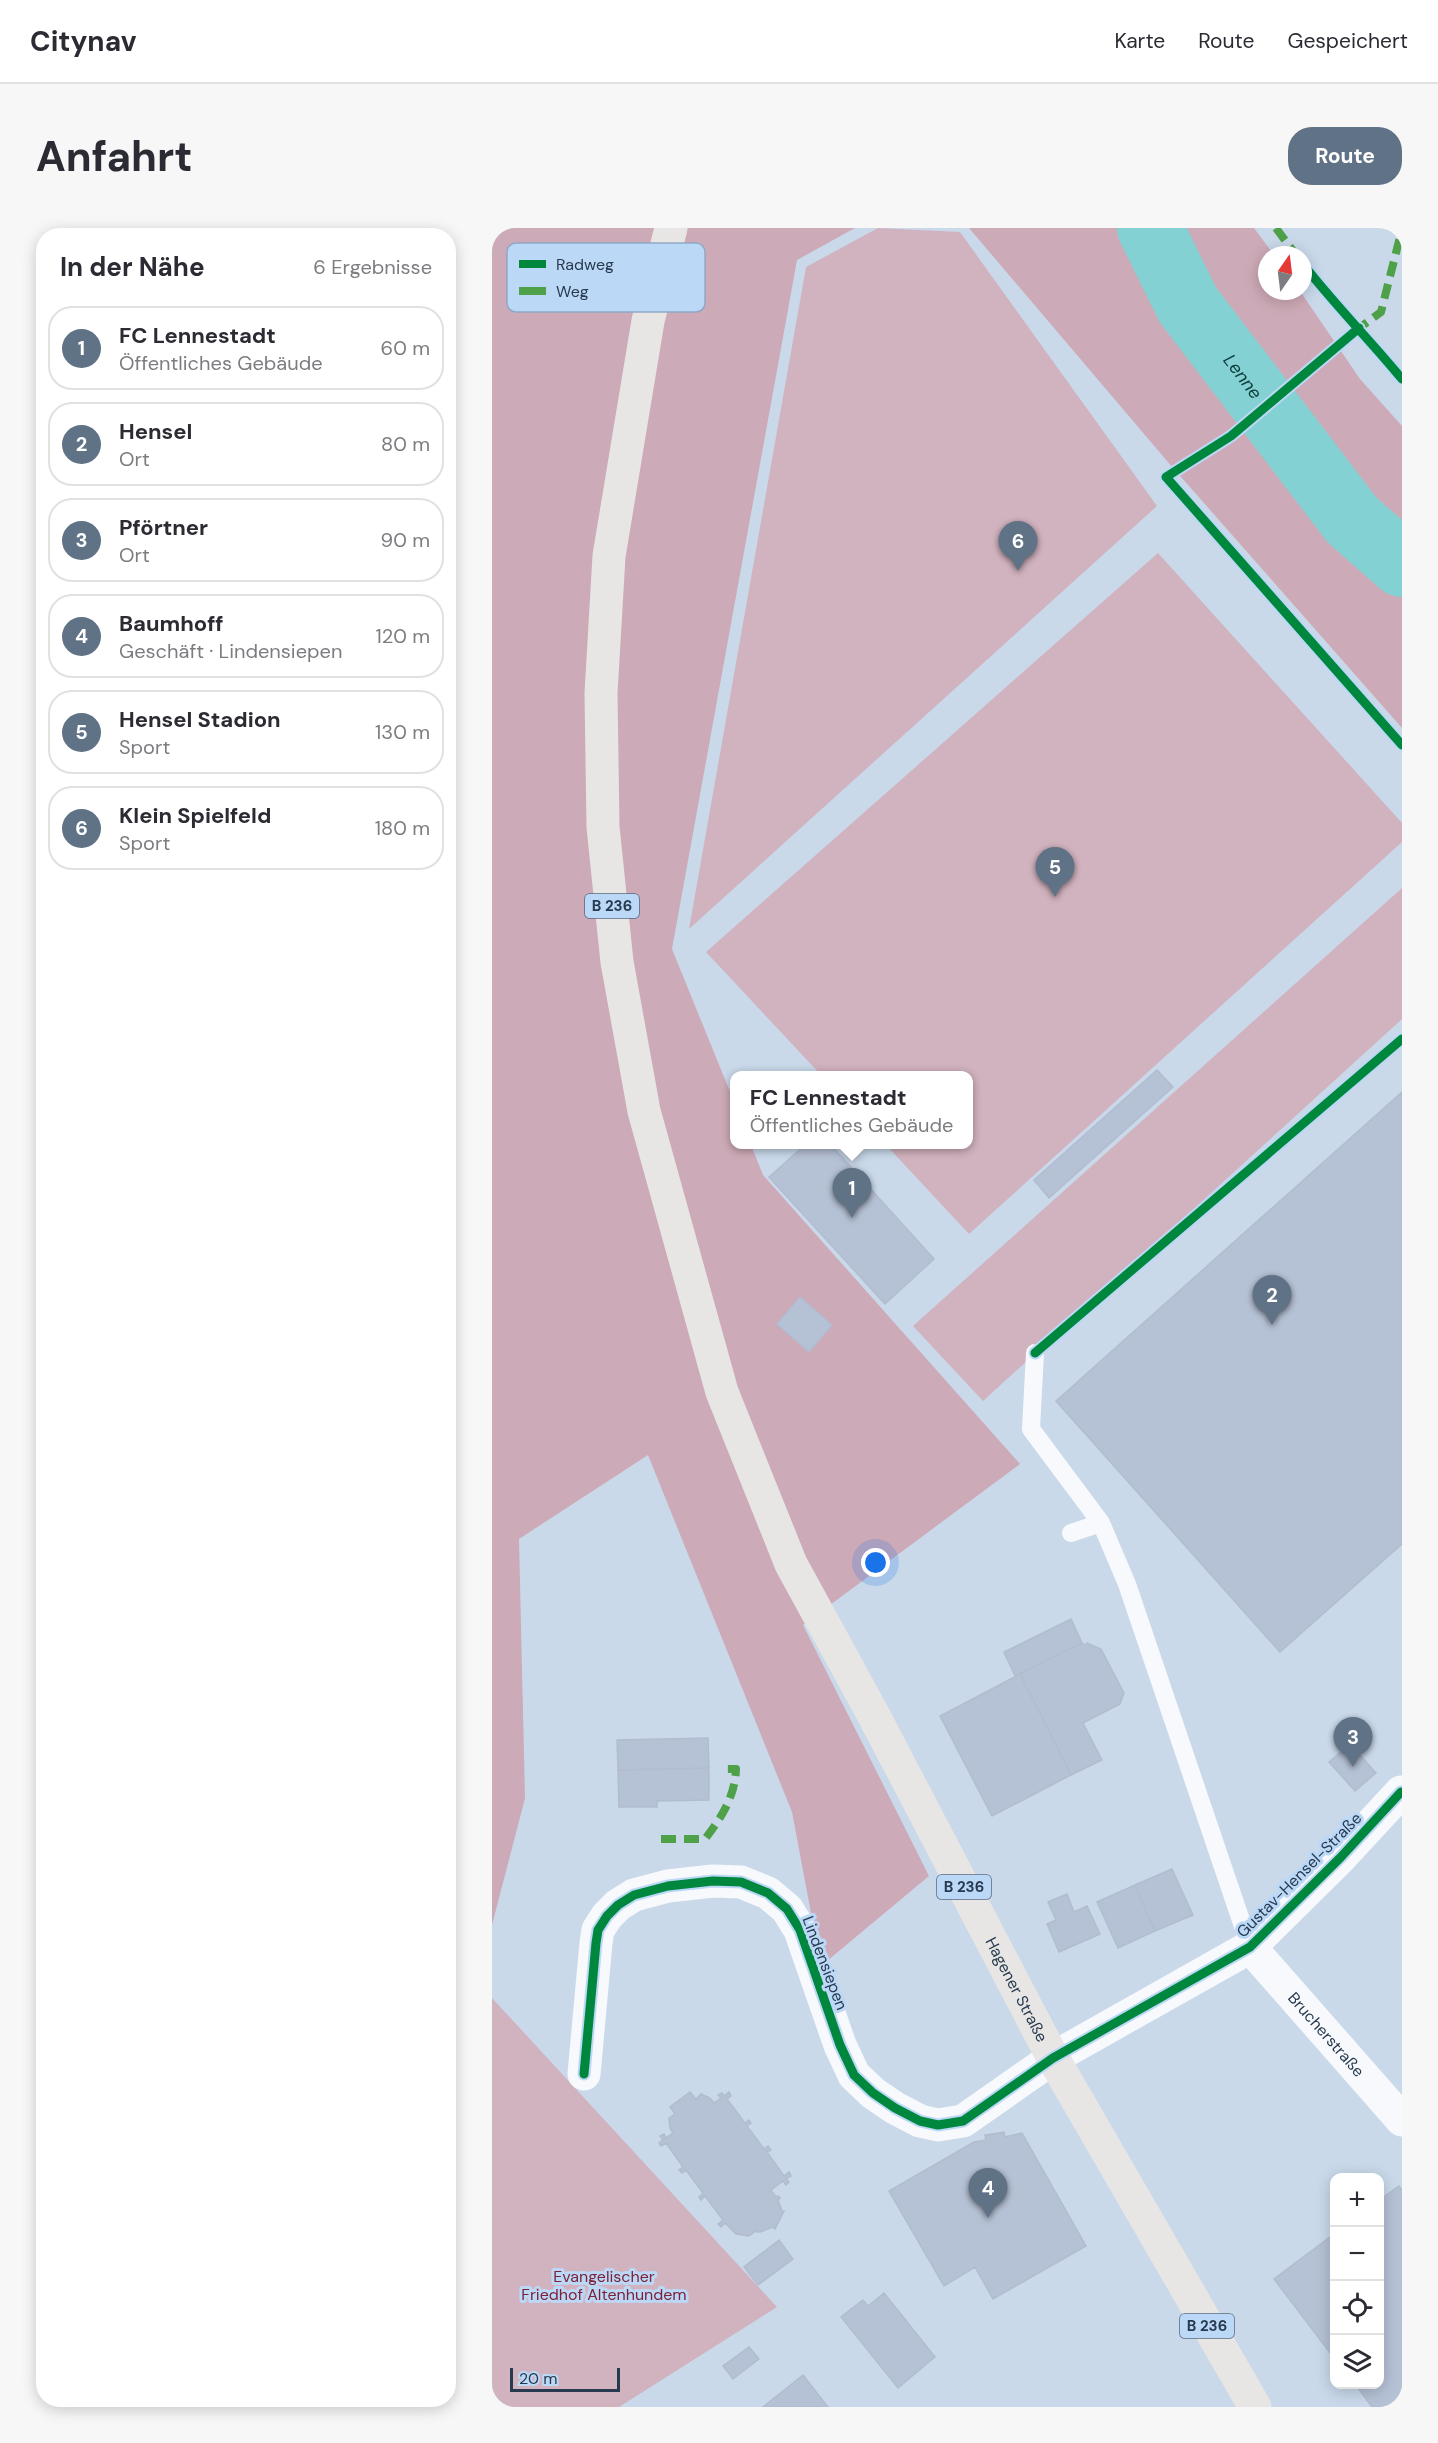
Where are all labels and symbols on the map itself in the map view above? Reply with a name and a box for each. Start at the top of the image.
legend [507,243,705,312]
north arrow [1258,246,1312,300]
text: Radweg [556,254,614,275]
text: Weg [556,281,589,302]
water label: Lenne [1218,349,1267,404]
pin: 6 [998,522,1038,571]
pin: 5 [1036,848,1074,897]
road number: B 236 [585,894,639,918]
pin: 1 [832,1168,872,1218]
pin: 2 [1252,1276,1292,1325]
your location [861,1548,890,1577]
pin: 3 [1334,1718,1372,1767]
street label: Gustav-Hensel-Straße [1232,1808,1366,1942]
road number: B 236 [937,1875,991,1899]
street label: Lindensiepen [797,1913,853,2013]
street label: Hagener Straße [981,1933,1053,2045]
street label: Brucherstraße [1284,1987,1369,2081]
pin: 4 [968,2168,1008,2218]
park label: Evangelischer Friedhof Altenhundem [521,2266,687,2305]
road number: B 236 [1180,2314,1234,2338]
scale bar [510,2365,620,2392]

